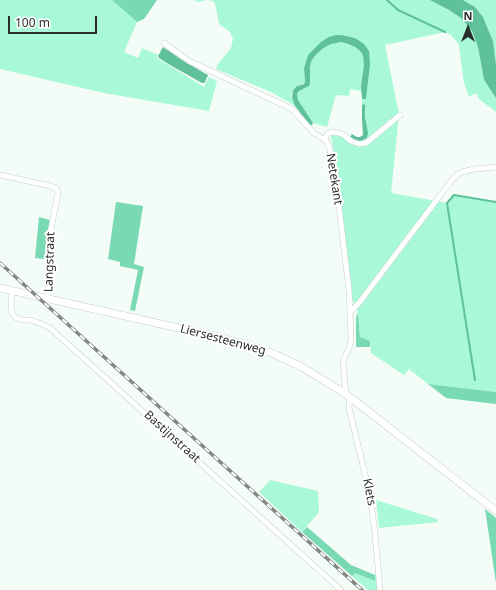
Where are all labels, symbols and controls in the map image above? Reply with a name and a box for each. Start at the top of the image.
scale bar [10,8,99,34]
north arrow [448,8,488,48]
text: N [464,8,472,23]
text: 100 m [15,14,50,31]
street label: Netekant [323,152,345,206]
street label: Langstraat [42,232,58,292]
street label: Liersesteenweg [179,322,267,358]
street label: Bastijnstraat [141,408,203,466]
street label: Klets [359,477,379,507]

